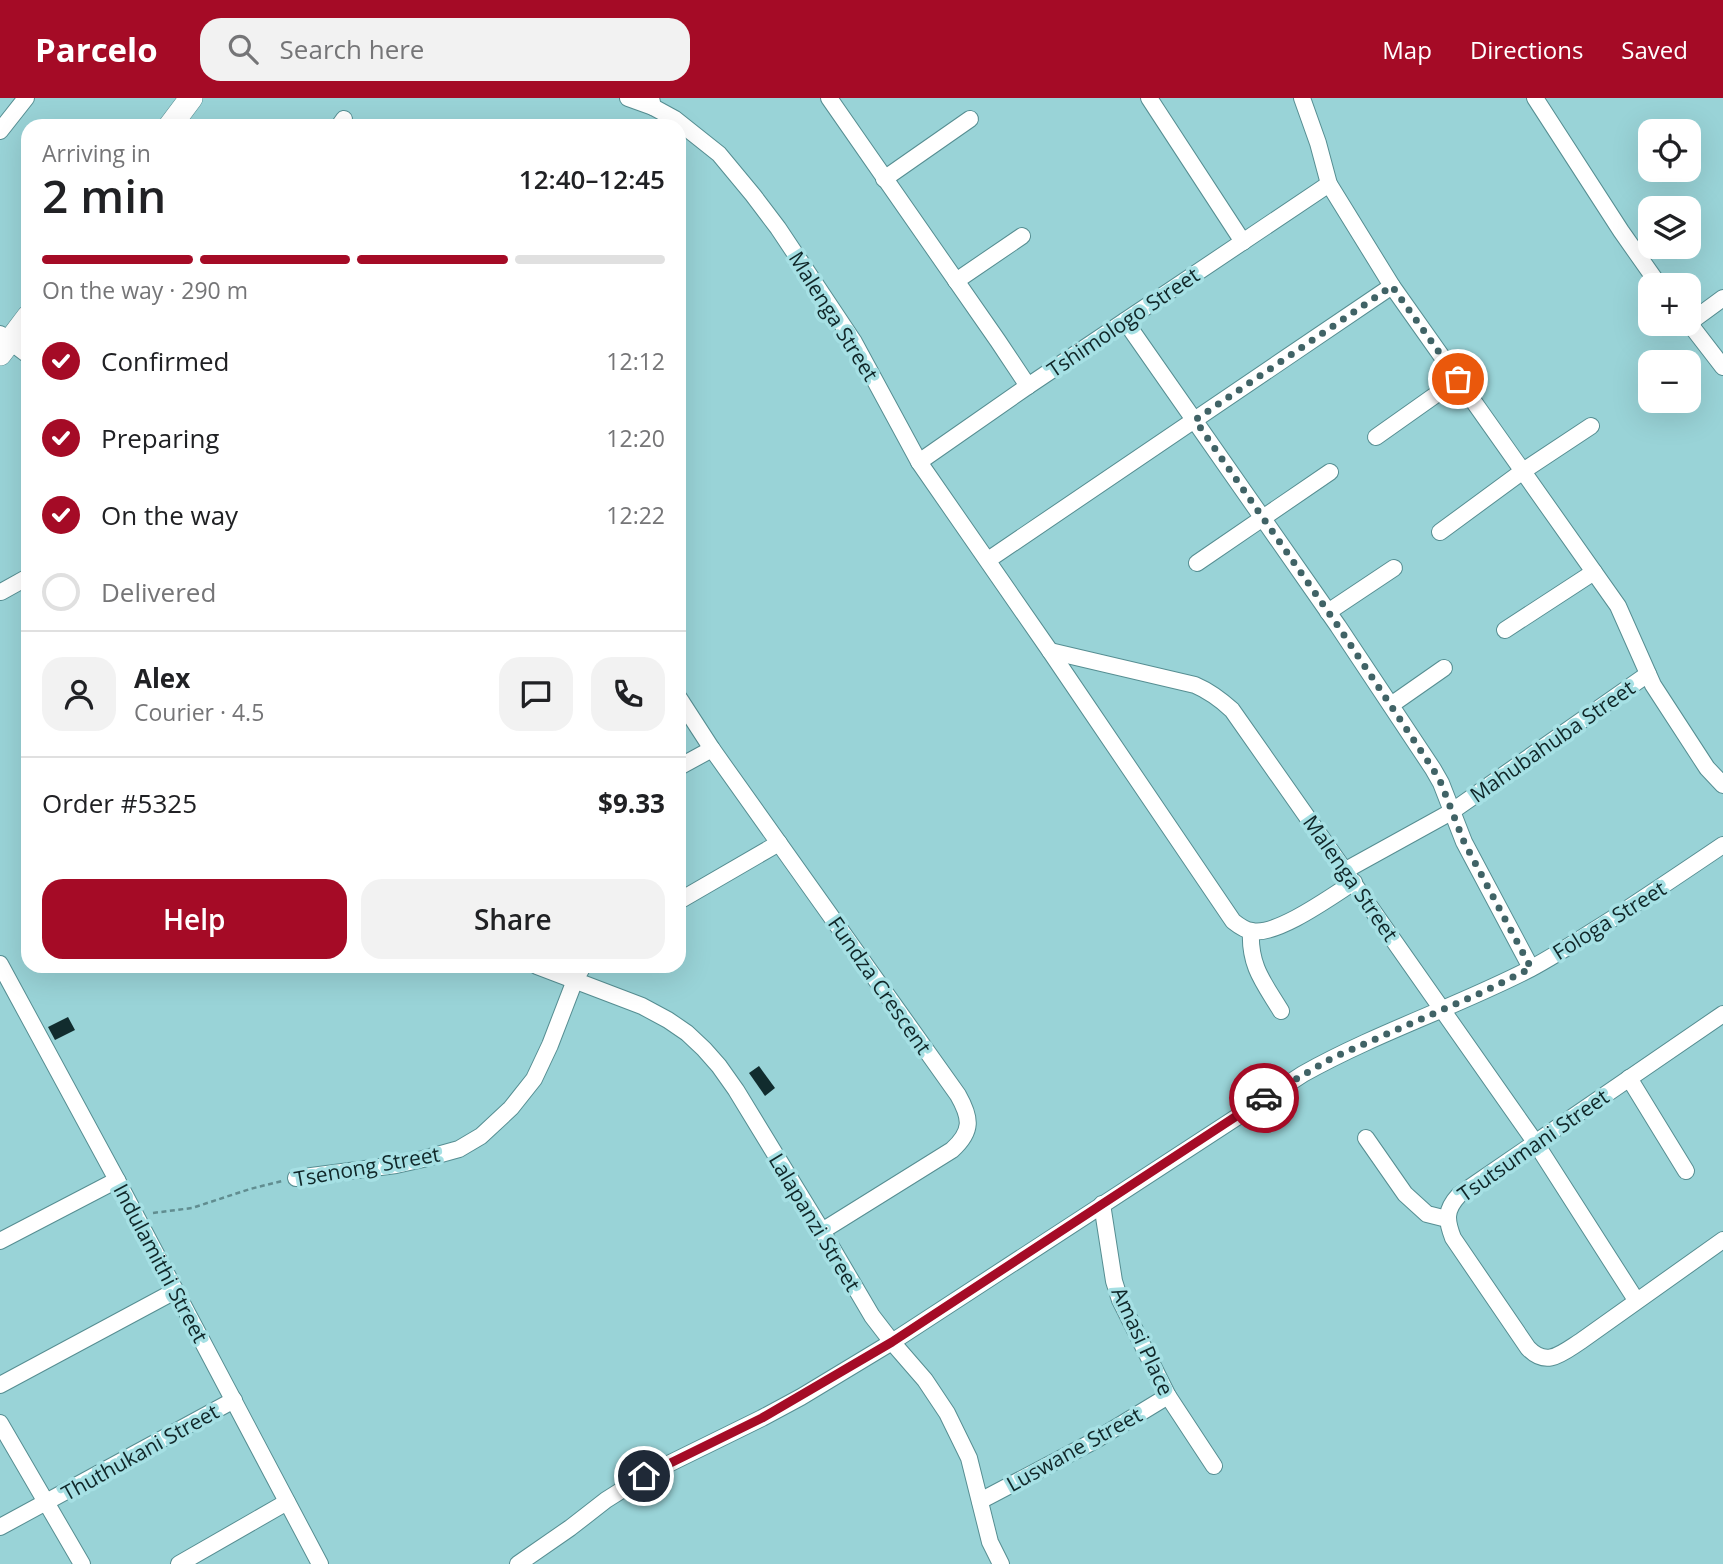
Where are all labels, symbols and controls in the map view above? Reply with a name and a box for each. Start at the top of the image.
search box [200,18,690,81]
text: Parcelo [35,27,158,72]
icon: search [224,30,262,68]
text: Search here [280,31,424,67]
text: Map [1382,33,1432,66]
text: Directions [1470,33,1583,66]
text: Saved [1621,33,1688,66]
map controls [1638,119,1701,413]
button: locate [1638,119,1701,182]
text: Arriving in [42,137,151,169]
text: 12:40–12:45 [519,161,665,197]
text: 2 min [42,164,166,226]
button: layers [1638,196,1701,259]
street label: Malenga Street [783,246,885,386]
street label: Tshimologo Street [1041,261,1205,383]
button: + [1638,273,1701,336]
text: On the way · 290 m [42,274,248,306]
icon: check [42,342,80,380]
text: Confirmed [101,343,229,379]
text: 12:12 [606,345,665,377]
pin [1428,349,1488,409]
button: − [1638,350,1701,413]
icon: bag [1439,360,1477,398]
icon: check [42,419,80,457]
text: Preparing [101,420,219,456]
text: 12:20 [606,422,665,454]
icon: check [42,496,80,534]
text: On the way [101,497,238,533]
text: 12:22 [606,499,665,531]
text: Delivered [101,574,216,610]
button: person [42,657,116,731]
button: chat [499,657,573,731]
button: phone [591,657,665,731]
text: Alex [134,660,190,696]
street label: Mahubahuba Street [1464,674,1640,808]
text: Courier · 4.5 [134,696,264,728]
text: Order #5325 [42,785,197,821]
text: $9.33 [598,785,665,821]
street label: Malenga Street [1297,809,1405,947]
street label: Fologa Street [1547,874,1671,966]
button: Help [42,879,347,959]
button: Share [361,879,665,959]
street label: Fundza Crescent [822,911,938,1059]
courier [1229,1063,1299,1133]
icon: car [1245,1079,1283,1117]
street label: Tsutsumani Street [1452,1082,1614,1208]
street label: Tsenong Street [292,1139,442,1193]
street label: Lalapanzi Street [763,1148,867,1296]
street label: Indulamithi Street [107,1179,215,1347]
street label: Amasi Place [1106,1282,1180,1400]
street label: Thuthukani Street [56,1397,224,1507]
street label: Luswane Street [1001,1400,1147,1498]
pin [614,1446,674,1506]
icon: home [625,1457,663,1495]

